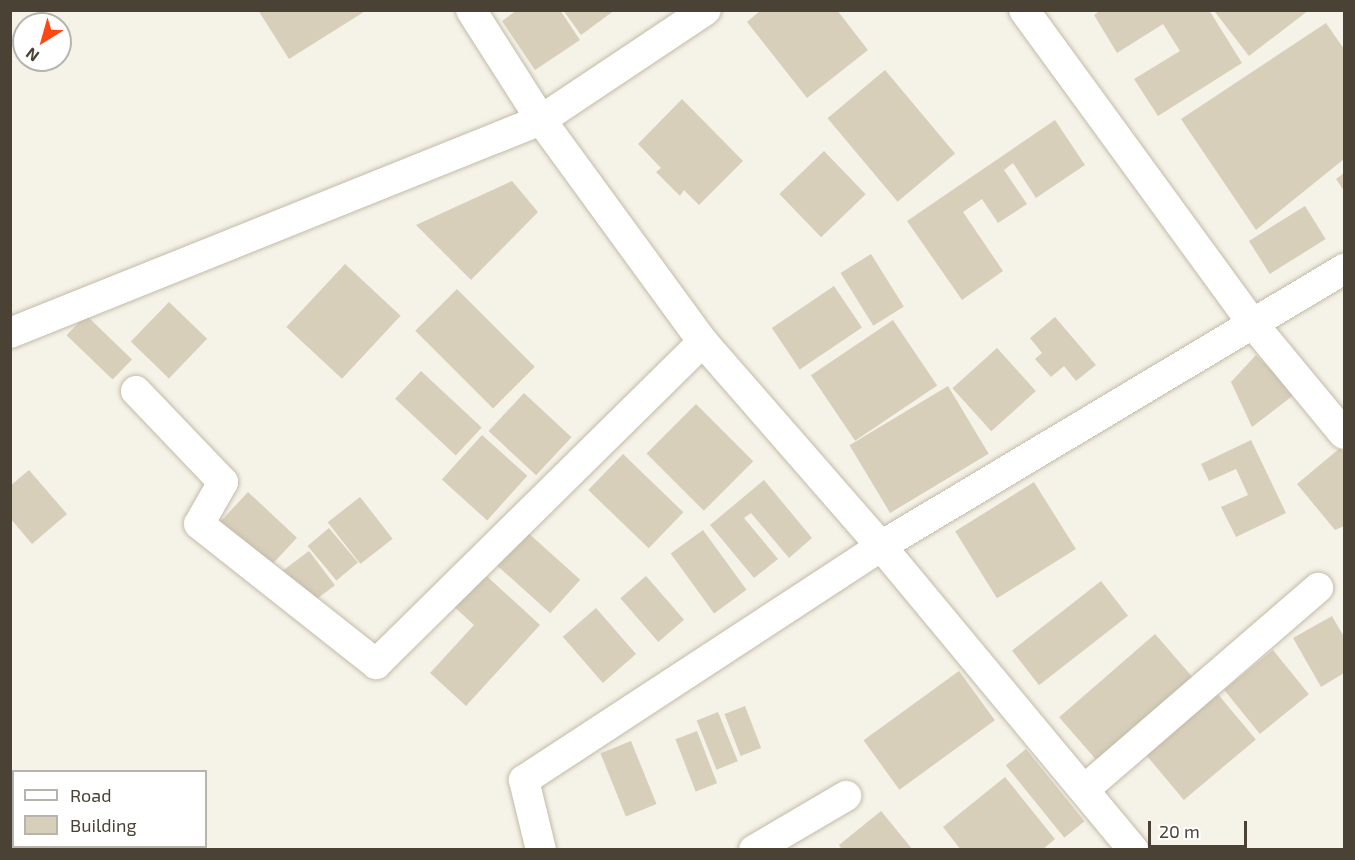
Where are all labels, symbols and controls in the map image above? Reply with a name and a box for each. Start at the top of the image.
north arrow [12,12,72,72]
text: N [22,44,42,66]
legend [12,770,207,848]
text: Road [70,784,111,806]
scale bar [1151,809,1250,847]
text: Building [70,814,137,836]
text: 20 m [1159,820,1200,842]

